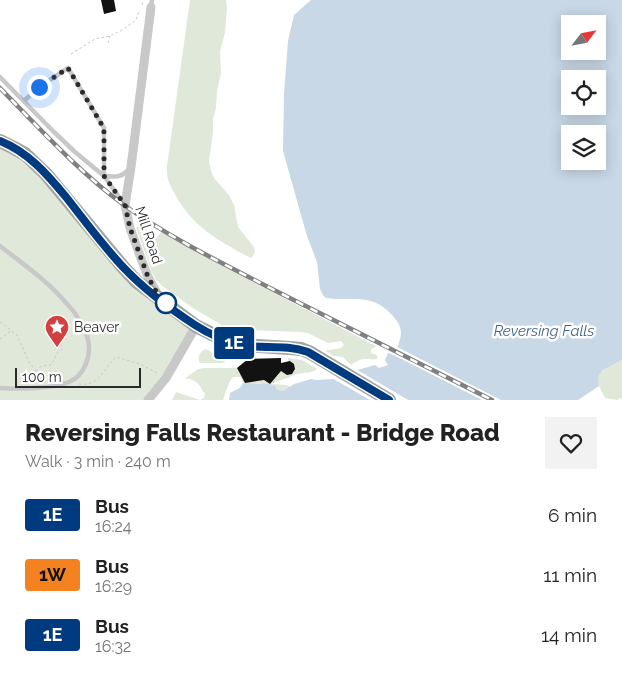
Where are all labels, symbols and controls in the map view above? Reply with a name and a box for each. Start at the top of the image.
north arrow [561,15,606,60]
map controls [561,15,606,170]
button: locate [561,70,606,115]
your location [27,75,52,100]
button: layers [561,125,606,170]
street label: Mill Road [132,204,166,266]
unlabelled marker [155,292,177,314]
place icon: Beaver [44,314,70,348]
place label: Beaver [74,319,119,335]
water label: Reversing Falls [494,322,594,340]
line badge: 1E [212,327,256,359]
text: 1E [224,332,244,353]
scale bar [15,365,141,388]
text: 100 m [22,369,62,385]
button: heart [545,417,597,469]
text: Reversing Falls Restaurant - Bridge Road [25,418,500,447]
text: Walk · 3 min · 240 m [25,452,171,471]
text: Bus [95,495,129,517]
text: 1E [43,504,62,525]
text: 6 min [548,504,597,526]
text: 16:24 [95,517,132,536]
text: Bus [95,555,129,577]
text: 1W [39,564,66,585]
text: 11 min [543,564,597,586]
text: 16:29 [95,577,132,596]
text: Bus [95,615,129,637]
text: 1E [43,624,62,645]
text: 14 min [541,624,597,646]
text: 16:32 [95,637,131,656]

